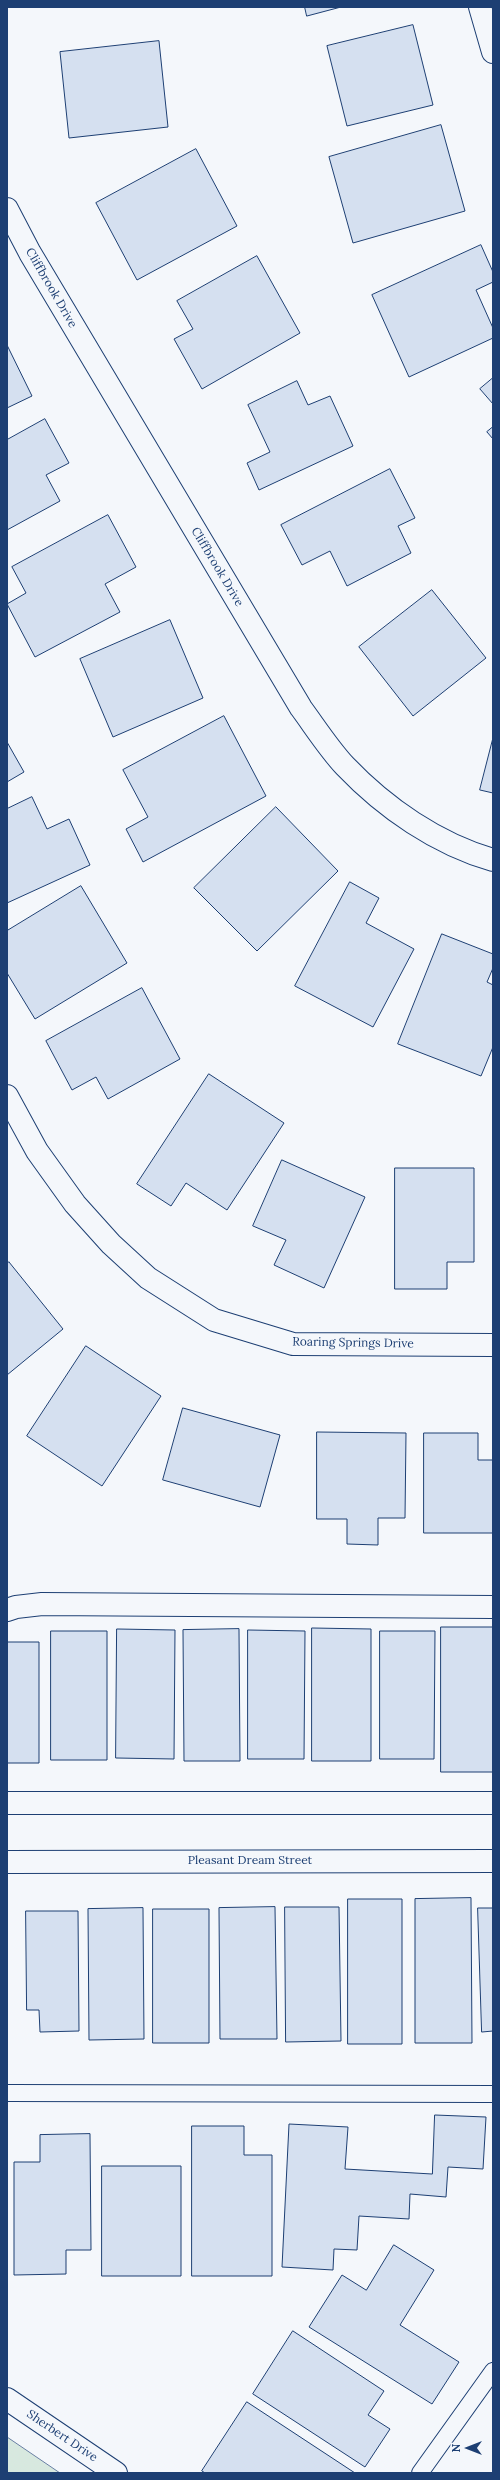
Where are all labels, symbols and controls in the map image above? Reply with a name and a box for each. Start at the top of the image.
street label: Cliffbrook Drive [22,246,80,330]
street label: Cliffbrook Drive [188,525,246,609]
street label: Roaring Springs Drive [292,1335,414,1351]
street label: Pleasant Dream Street [188,1854,312,1868]
street label: Sherbert Drive [24,2407,100,2465]
north arrow [448,2428,488,2468]
text: N [449,2444,463,2452]

